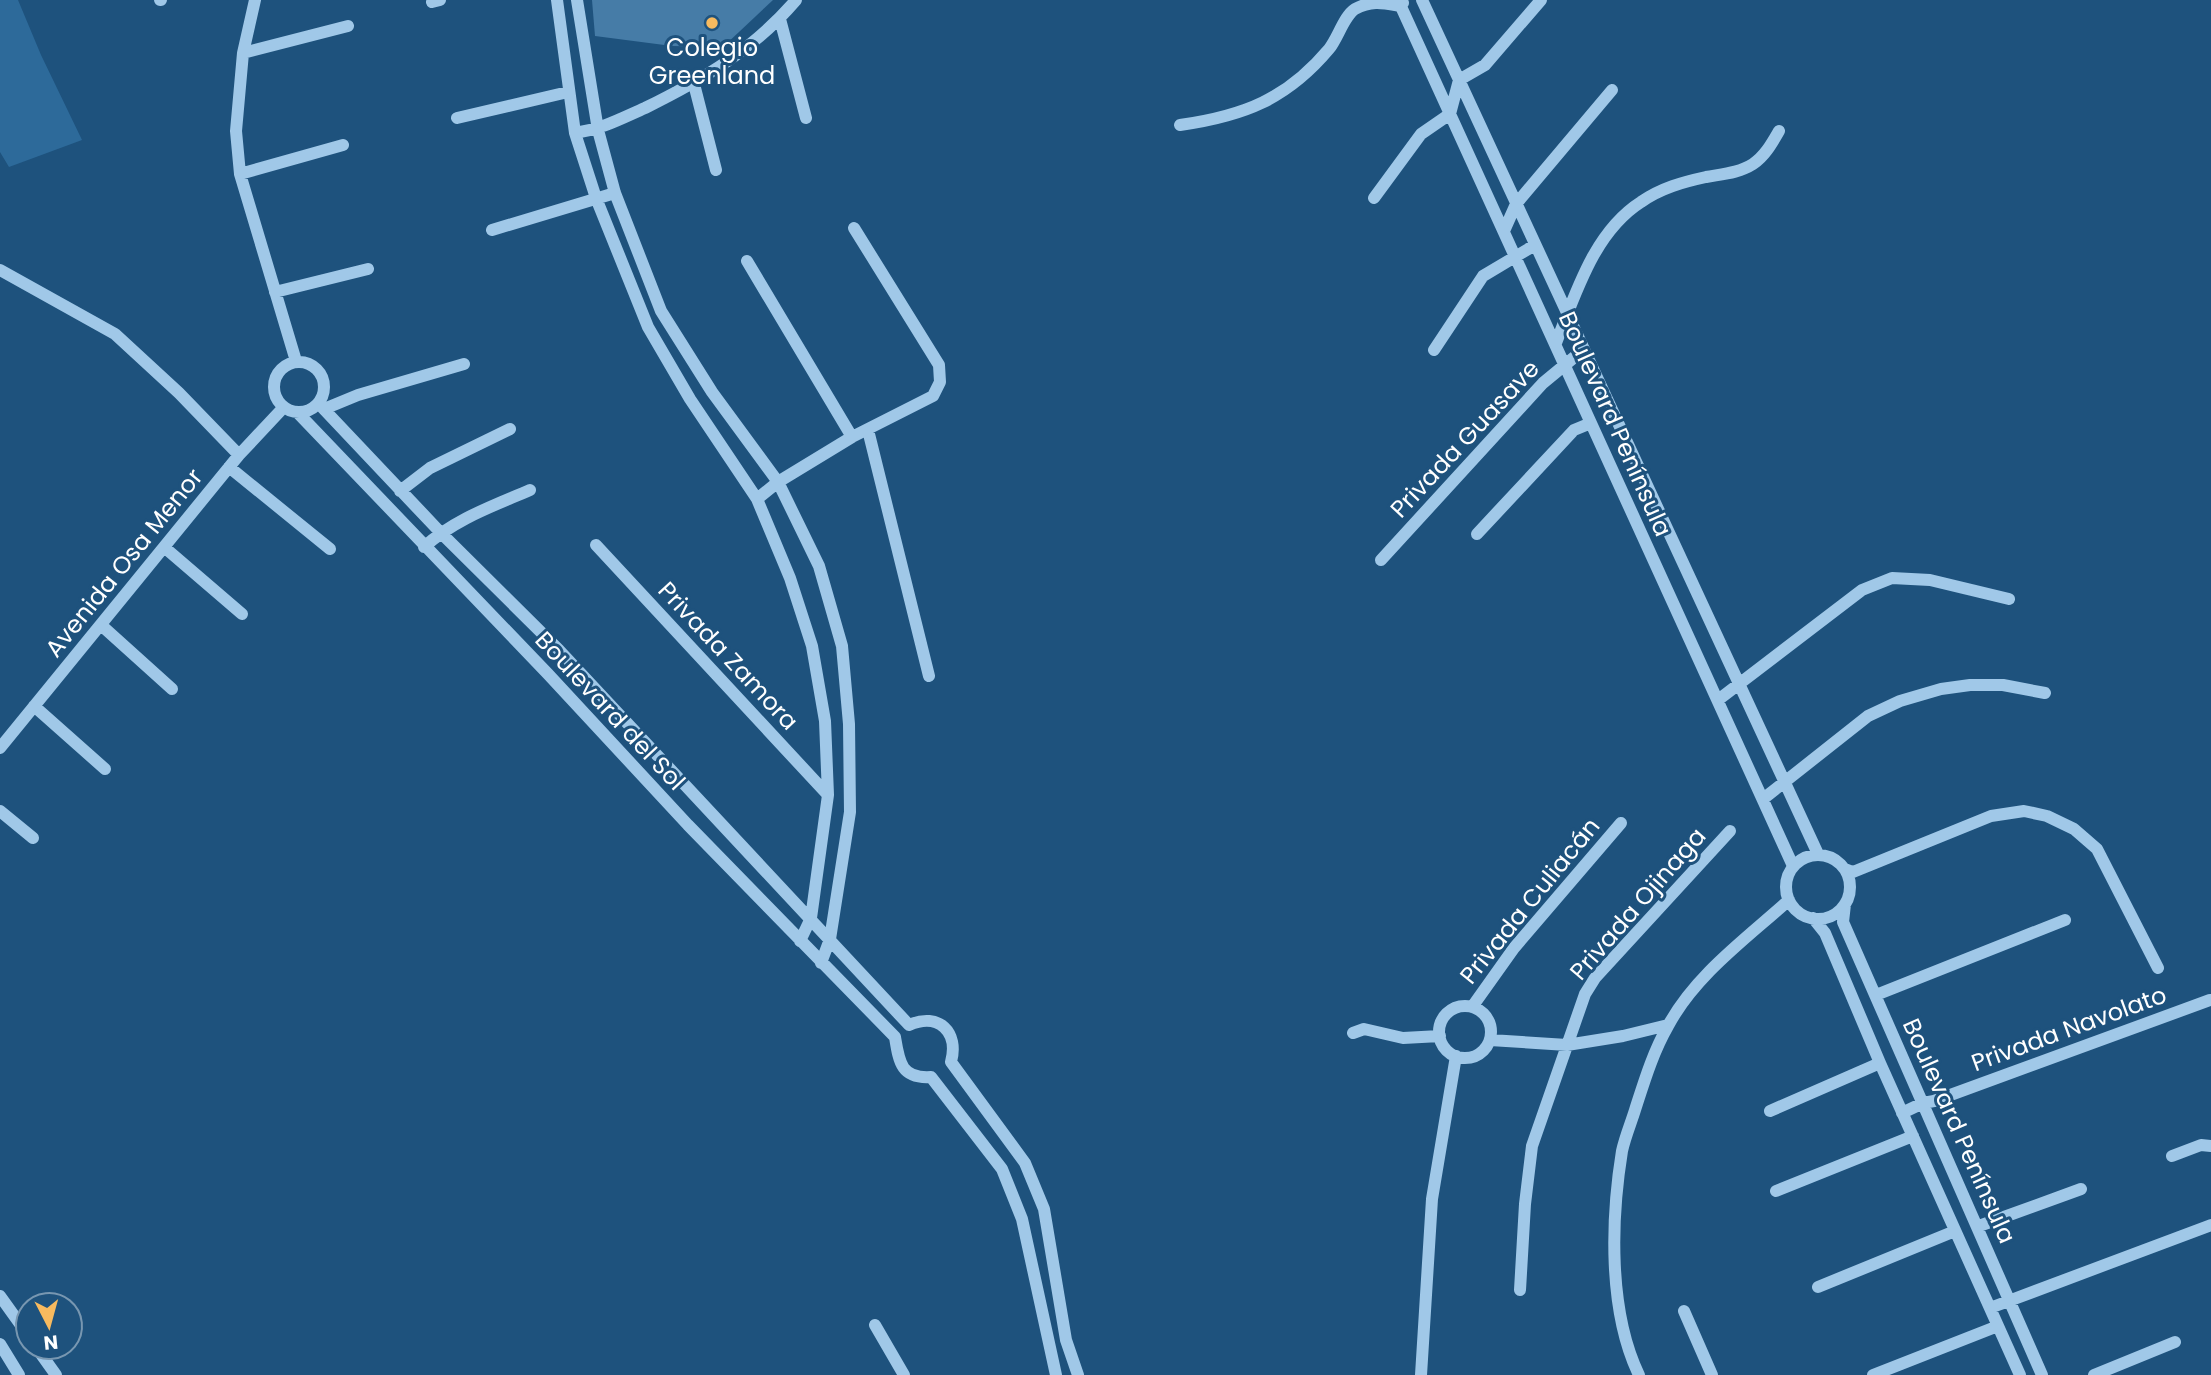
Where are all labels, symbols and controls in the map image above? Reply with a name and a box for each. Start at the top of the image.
marker: Colegio Greenland [704,15,720,31]
place label: Colegio Greenland [649,31,775,92]
street label: Boulevard Península [1551,306,1680,541]
street label: Privada Guasave [1383,353,1546,525]
street label: Avenida Osa Menor [37,461,210,664]
street label: Privada Zamora [651,574,806,737]
street label: Boulevard del Sol [528,624,693,797]
street label: Privada Culiacán [1452,810,1607,991]
street label: Privada Ojinaga [1562,820,1713,987]
street label: Privada Navolato [1967,978,2171,1079]
street label: Boulevard Península [1895,1013,2024,1248]
north arrow [14,1291,84,1361]
text: N [42,1328,59,1357]

